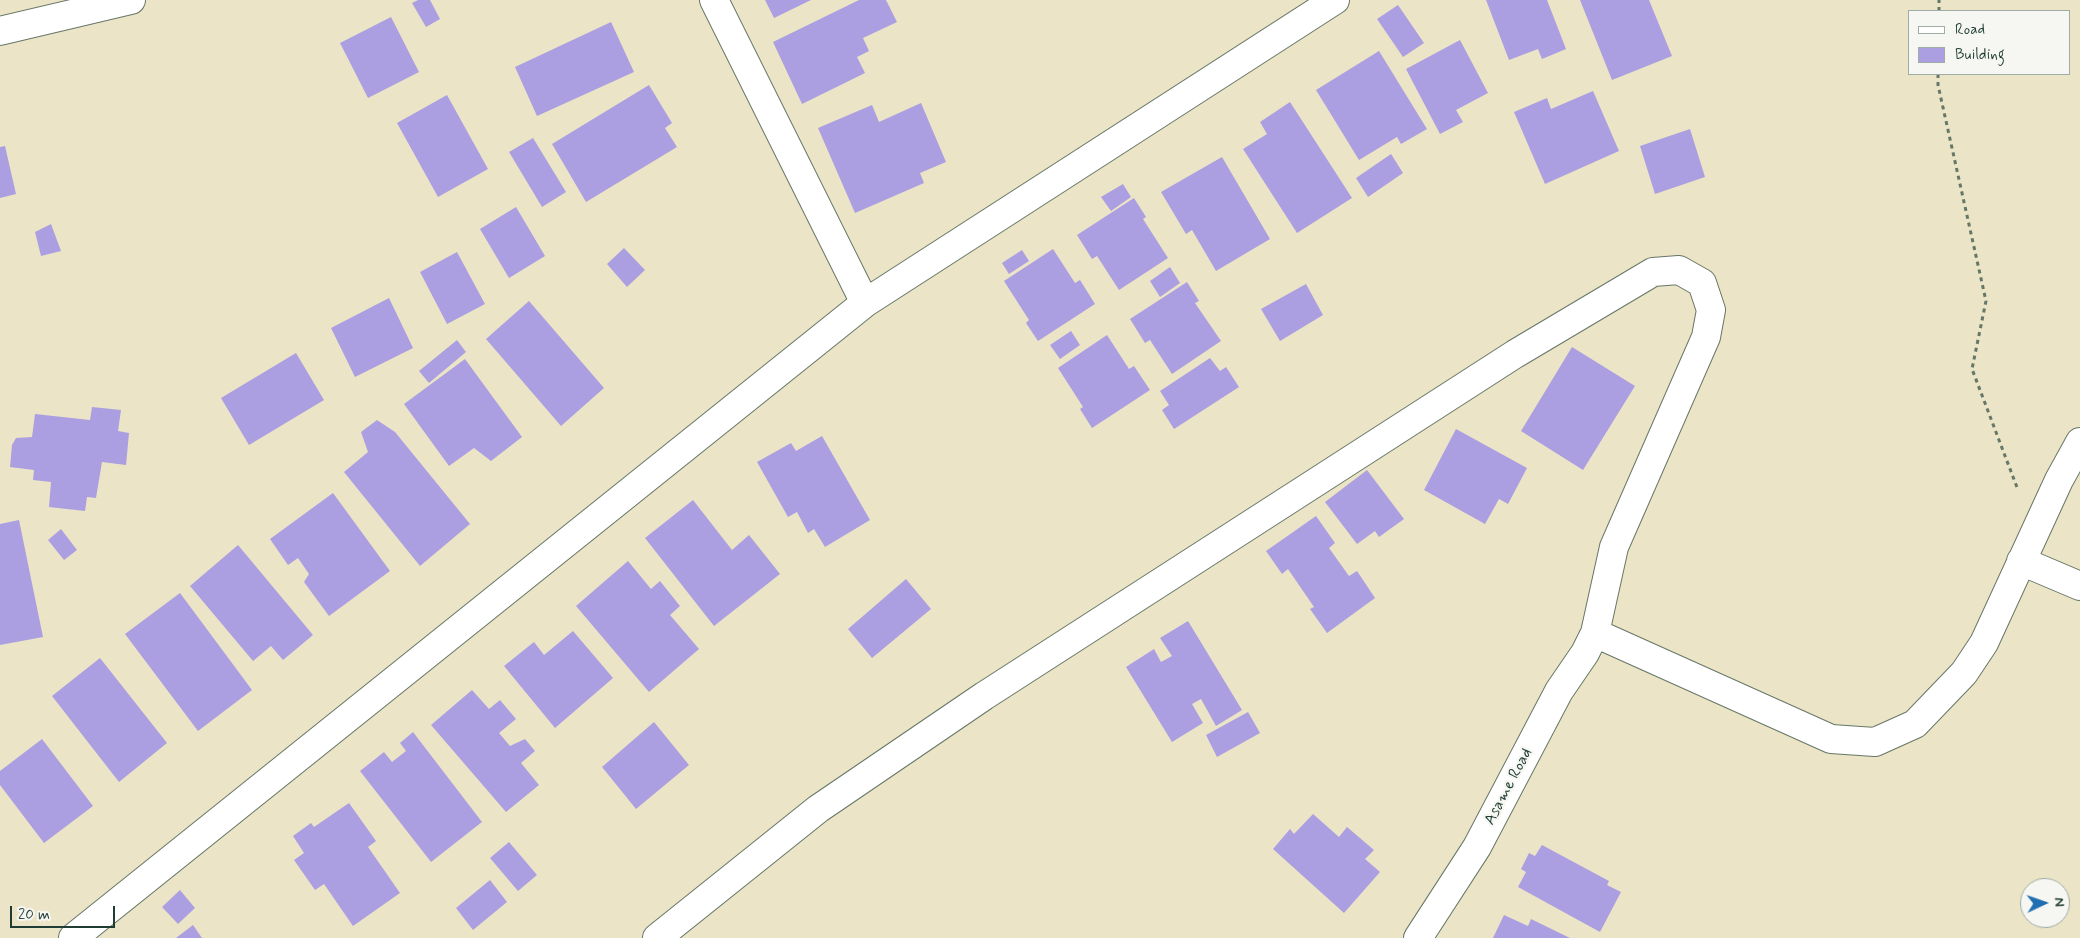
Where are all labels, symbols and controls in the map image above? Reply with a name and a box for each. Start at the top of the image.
legend [1908,10,2070,75]
text: Road [1955,20,1985,40]
text: Building [1955,45,2005,65]
street label: Asame Road [1481,745,1537,829]
north arrow [2020,878,2070,928]
scale bar [12,896,118,928]
text: N [2050,897,2068,907]
text: 20 m [18,905,50,925]

